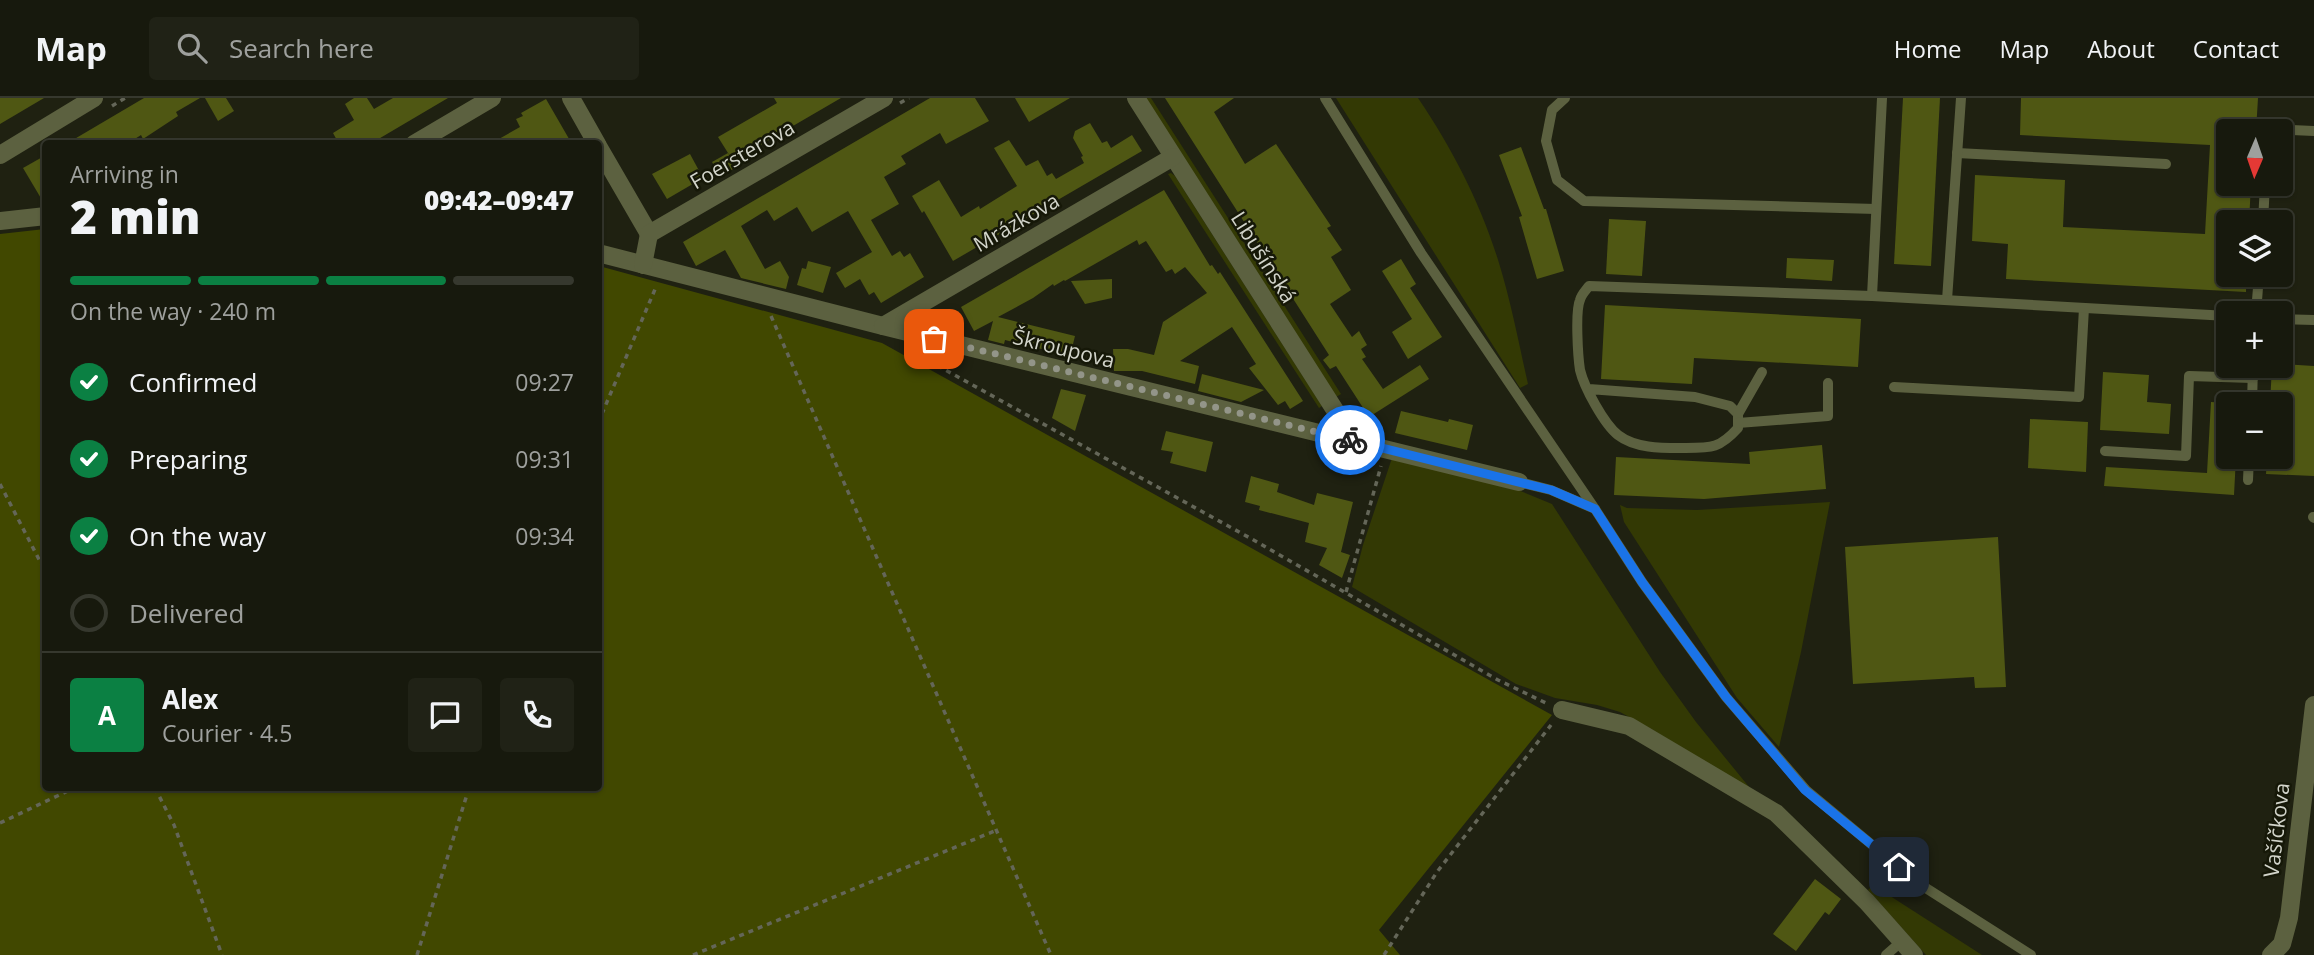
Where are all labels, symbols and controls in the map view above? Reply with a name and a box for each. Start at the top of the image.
search box [149,17,639,80]
text: Map [35,26,107,71]
icon: search [173,29,211,67]
text: Search here [229,30,374,66]
text: Home [1894,32,1962,65]
text: Map [2000,32,2049,65]
text: About [2087,32,2155,65]
text: Contact [2193,32,2279,65]
street label: Foersterova [685,113,799,195]
north arrow [2216,119,2292,196]
map controls [2216,119,2293,469]
text: Arriving in [70,158,179,190]
text: 09:42–09:47 [424,182,574,218]
text: 2 min [70,185,201,247]
street label: Mrázkova [968,186,1064,258]
street label: Libušínská [1225,206,1303,308]
button: layers [2216,210,2293,287]
text: On the way · 240 m [70,295,276,327]
button: + [2216,301,2293,378]
pin [904,309,964,369]
icon: bag [915,320,953,358]
street label: Škroupova [1010,322,1118,374]
icon: check [70,363,108,401]
text: Confirmed [129,364,257,400]
text: 09:27 [515,366,574,398]
button: − [2216,392,2293,469]
courier [1315,405,1385,475]
icon: bike [1331,421,1369,459]
icon: check [70,440,108,478]
text: Preparing [129,441,247,477]
text: 09:31 [515,443,574,475]
icon: check [70,517,108,555]
text: On the way [129,518,266,554]
text: 09:34 [515,520,574,552]
text: Delivered [129,595,244,631]
button: chat [408,678,482,752]
button: phone [500,678,574,752]
text: Alex [162,681,218,717]
text: A [98,697,116,733]
text: Courier · 4.5 [162,717,292,749]
street label: Vašíčkova [2256,781,2296,879]
pin [1869,837,1929,897]
icon: home [1880,848,1918,886]

